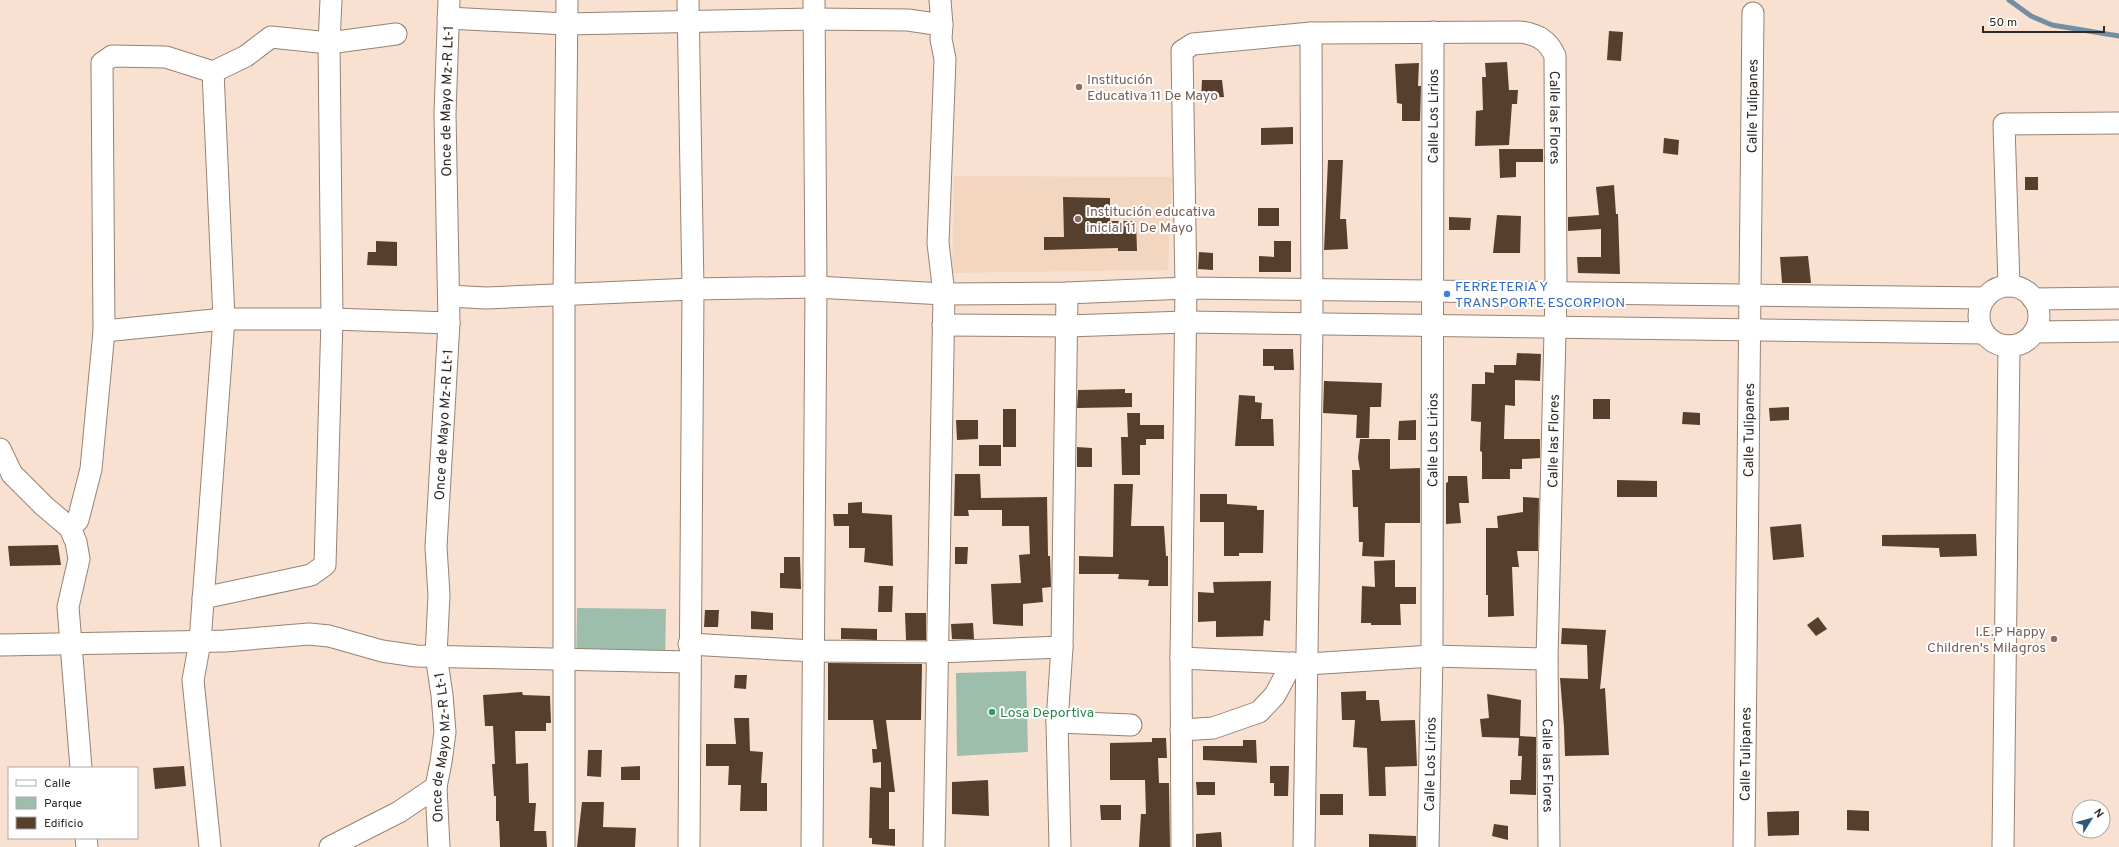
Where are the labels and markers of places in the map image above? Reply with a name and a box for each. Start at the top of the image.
place label: Institución Educativa 11 De Mayo [1087,72,1218,105]
marker: Institución Educativa 11 De Mayo [1074,82,1084,92]
place label: Institución educativa inicial 11 De Mayo [1086,204,1215,237]
marker: Institución educativa inicial 11 De Mayo [1073,214,1083,224]
place label: FERRETERIA Y TRANSPORTE ESCORPION [1455,279,1625,312]
marker: FERRETERIA Y TRANSPORTE ESCORPION [1442,289,1452,299]
place label: I.E.P Happy Children's Milagros [1927,624,2046,657]
marker: I.E.P Happy Children's Milagros [2049,634,2059,644]
place label: Losa Deportiva [1000,705,1094,722]
marker: Losa Deportiva [987,707,997,717]

